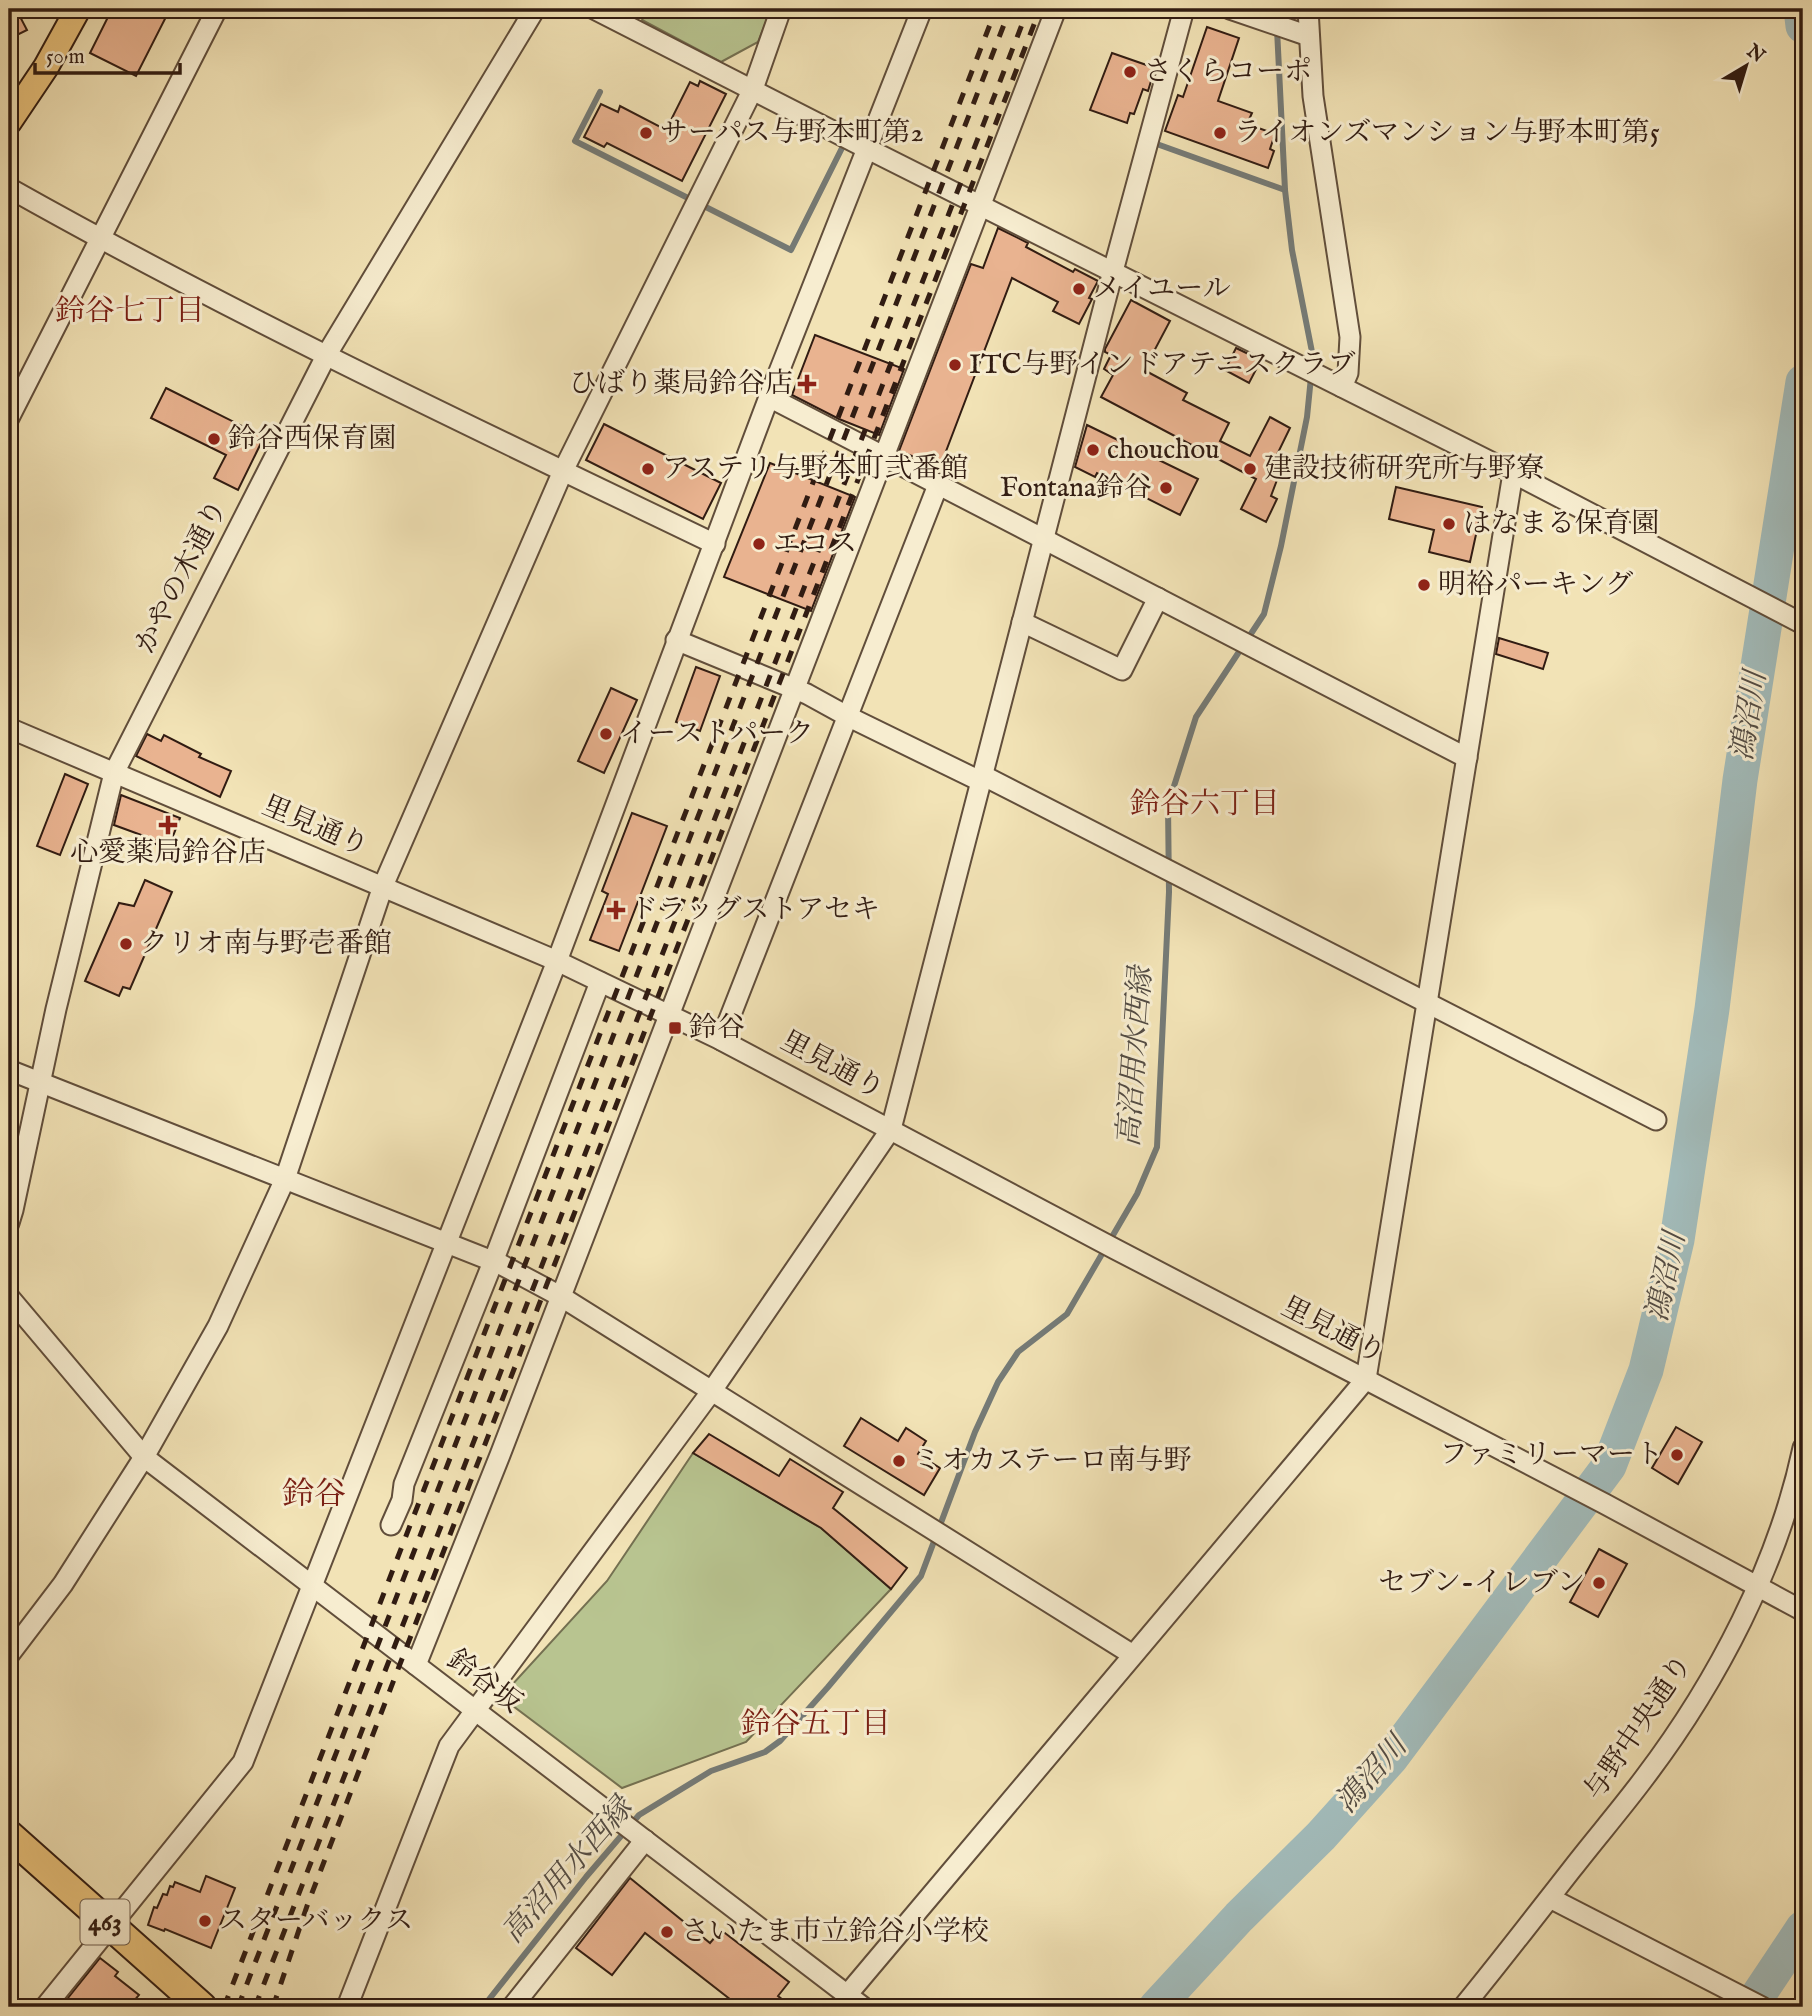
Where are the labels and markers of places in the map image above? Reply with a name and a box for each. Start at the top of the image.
place label: さくらコーポ [1144,55,1312,90]
marker: さくらコーポ [1122,64,1138,80]
place label: サーパス与野本町第2 [660,116,924,151]
place label: ライオンズマンション与野本町第5 [1234,116,1660,151]
marker: サーパス与野本町第2 [638,125,654,141]
marker: ライオンズマンション与野本町第5 [1212,125,1228,141]
place label: メイユール [1093,272,1231,307]
marker: メイユール [1071,281,1087,297]
place label: ITC与野インドアテニスクラブ [969,348,1356,383]
marker: ITC与野インドアテニスクラブ [947,357,963,373]
place label: ひばり薬局鈴谷店 [569,367,793,402]
marker: ひばり薬局鈴谷店 [799,376,815,392]
place label: 鈴谷西保育園 [228,422,396,457]
marker: 鈴谷西保育園 [206,431,222,447]
place label: chouchou [1107,433,1220,468]
marker: chouchou [1085,442,1101,458]
place label: アステリ与野本町弐番館 [662,452,968,487]
place label: 建設技術研究所与野寮 [1264,452,1544,487]
marker: アステリ与野本町弐番館 [640,461,656,477]
marker: 建設技術研究所与野寮 [1242,461,1258,477]
place label: Fontana鈴谷 [1000,471,1152,506]
marker: Fontana鈴谷 [1158,480,1174,496]
place label: はなまる保育園 [1463,507,1659,542]
marker: はなまる保育園 [1441,516,1457,532]
place label: エコス [773,527,857,562]
marker: エコス [751,536,767,552]
place label: 明裕パーキング [1438,568,1633,603]
marker: 明裕パーキング [1416,577,1432,593]
place label: イーストパーク [620,717,814,752]
marker: イーストパーク [598,726,614,742]
marker: 心愛薬局鈴谷店 [160,817,176,833]
place label: 心愛薬局鈴谷店 [70,836,266,871]
place label: ドラッグストアセキ [630,893,880,928]
marker: ドラッグストアセキ [608,902,624,918]
place label: クリオ南与野壱番館 [140,927,392,962]
marker: クリオ南与野壱番館 [118,936,134,952]
place label: 鈴谷 [689,1011,745,1046]
marker: 鈴谷 [667,1020,683,1036]
place label: ファミリーマート [1440,1438,1663,1473]
place label: ミオカステーロ南与野 [913,1444,1192,1479]
marker: ファミリーマート [1669,1447,1685,1463]
marker: ミオカステーロ南与野 [891,1453,907,1469]
place label: セブン-イレブン [1378,1566,1585,1601]
marker: セブン-イレブン [1591,1575,1607,1591]
place label: スターバックス [219,1904,413,1939]
marker: スターバックス [197,1913,213,1929]
place label: さいたま市立鈴谷小学校 [681,1915,989,1950]
marker: さいたま市立鈴谷小学校 [659,1924,675,1940]

